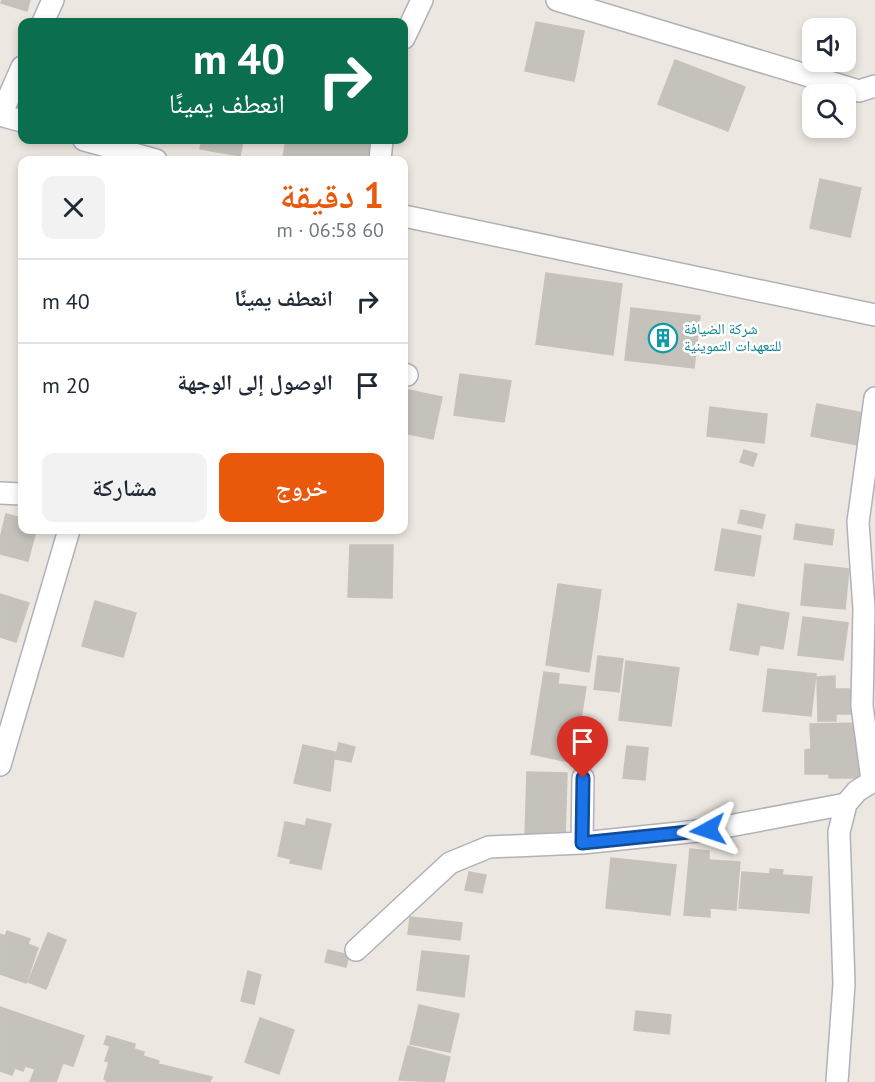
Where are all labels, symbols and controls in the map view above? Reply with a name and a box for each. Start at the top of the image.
map controls [802,18,856,138]
button: sound [802,18,856,72]
text: 40 m [193,31,285,86]
icon: right [306,42,384,120]
button: search [802,84,856,138]
text: انعطف يمينًا [169,86,285,120]
text: 1 دقيقة [280,171,384,218]
button: close [42,176,105,239]
text: 60 m · 06:58 [277,217,384,243]
text: انعطف يمينًا [234,284,333,312]
icon: right [351,285,384,318]
text: 40 m [42,287,90,315]
place label: شركة الضيافة للتعهدات التموينية [684,319,782,355]
building icon: شركة الضيافة للتعهدات التموينية [647,322,679,354]
text: الوصول إلى الوجهة [177,368,333,396]
icon: arrive [351,369,384,402]
text: 20 m [42,371,90,399]
button: مشاركة [42,453,207,522]
button: خروج [219,453,384,522]
pin [557,716,608,778]
icon: arrive [566,725,599,758]
position arrow [676,798,740,862]

